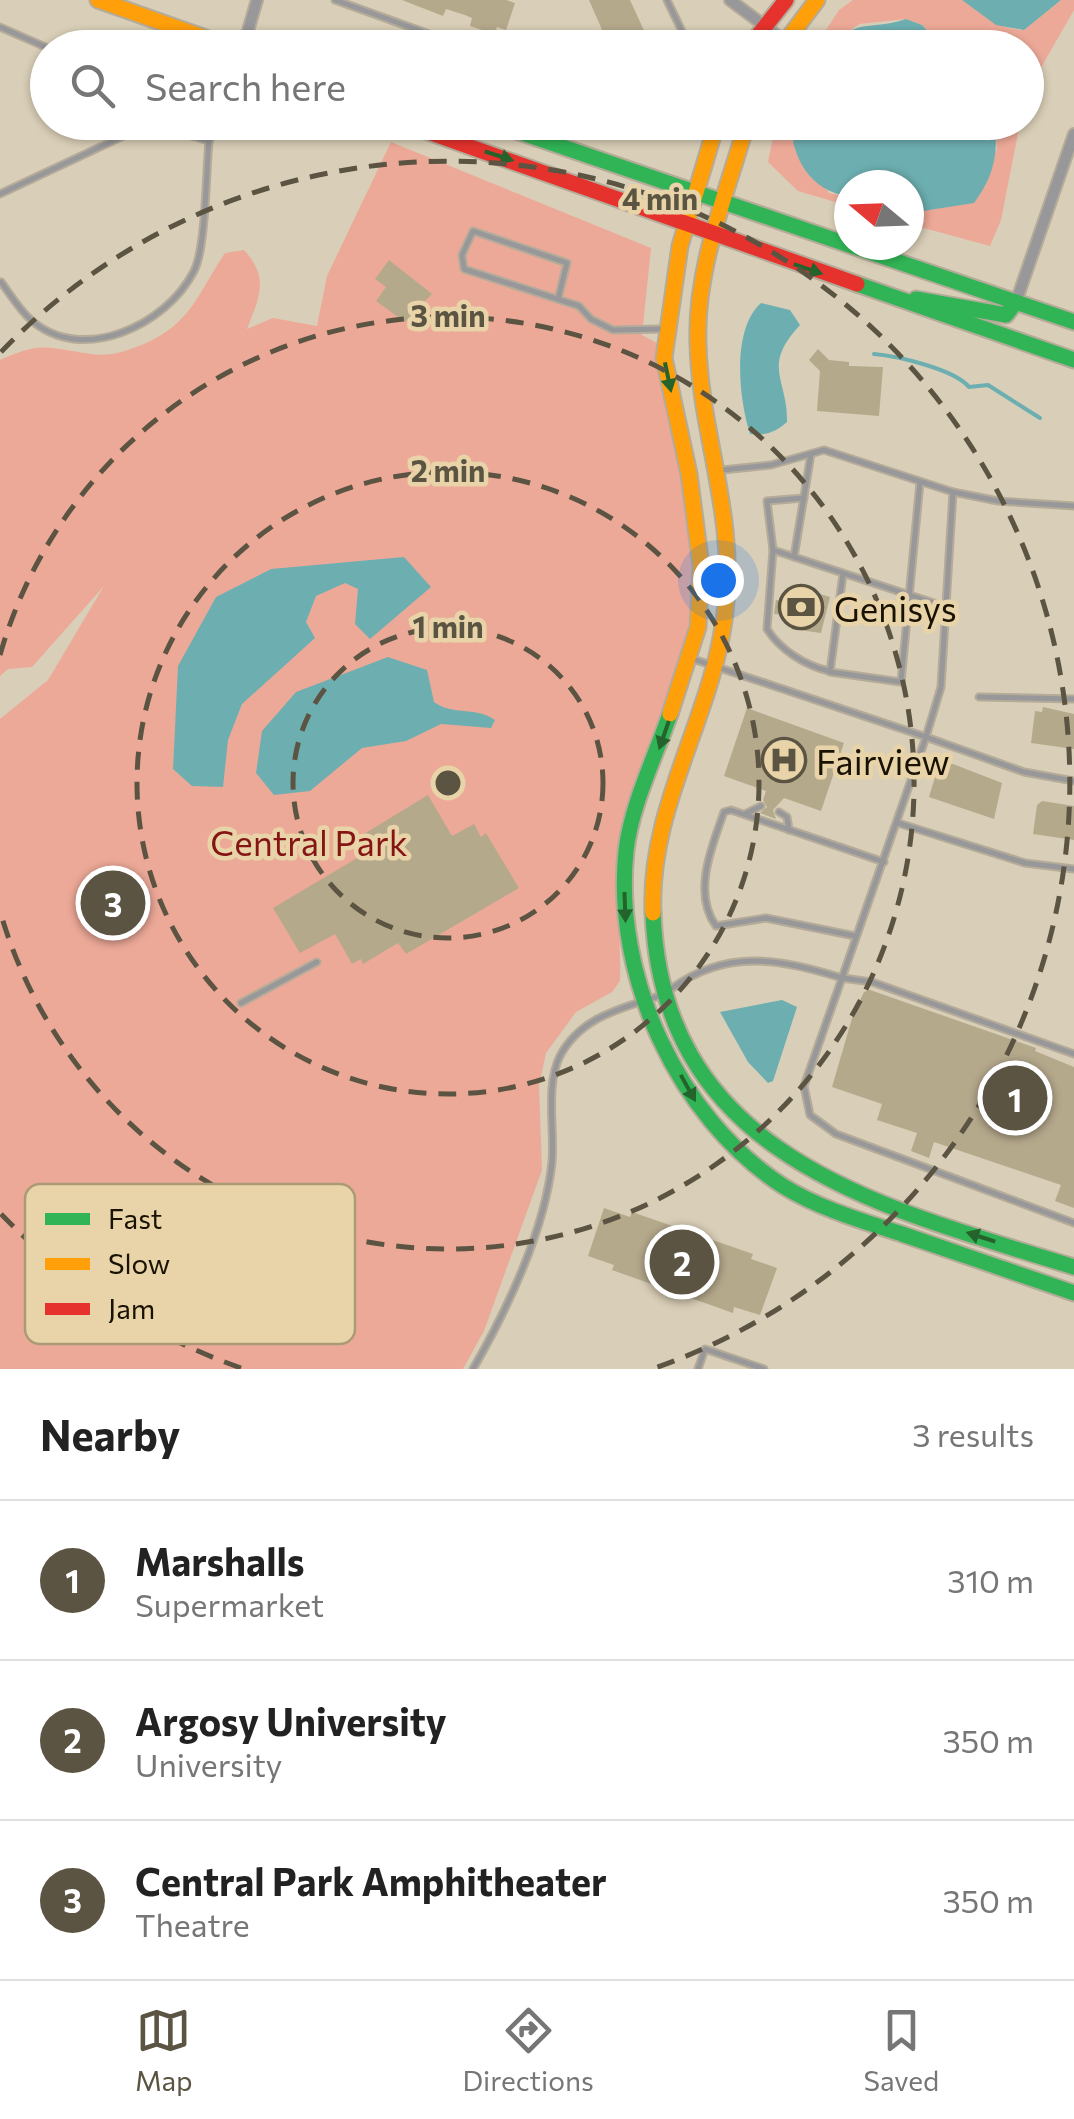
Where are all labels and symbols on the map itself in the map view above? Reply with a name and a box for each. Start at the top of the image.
one-way arrow [484,150,514,165]
north arrow [834,170,924,260]
text: 4 min [622,179,698,216]
one-way arrow [793,262,823,277]
text: 3 min [410,296,486,333]
one-way arrow [661,362,676,393]
text: 2 min [411,451,485,488]
your location [693,555,744,606]
bank icon: Genisys [778,584,824,630]
place label: Genisys [834,586,957,629]
text: 1 min [412,607,484,644]
one-way arrow [656,721,671,751]
hospital icon: Fairview [761,737,807,783]
place label: Fairview [816,739,950,782]
centre of rings [430,765,466,801]
park label: Central Park [210,820,408,863]
pin: 3 [80,866,146,940]
one-way arrow [617,892,633,923]
pin: 1 [982,1060,1048,1136]
one-way arrow [679,1074,696,1102]
legend [25,1184,355,1344]
text: Fast [108,1201,162,1235]
pin: 2 [650,1224,714,1300]
one-way arrow [966,1228,996,1243]
text: Slow [108,1246,170,1280]
text: Jam [108,1291,155,1325]

